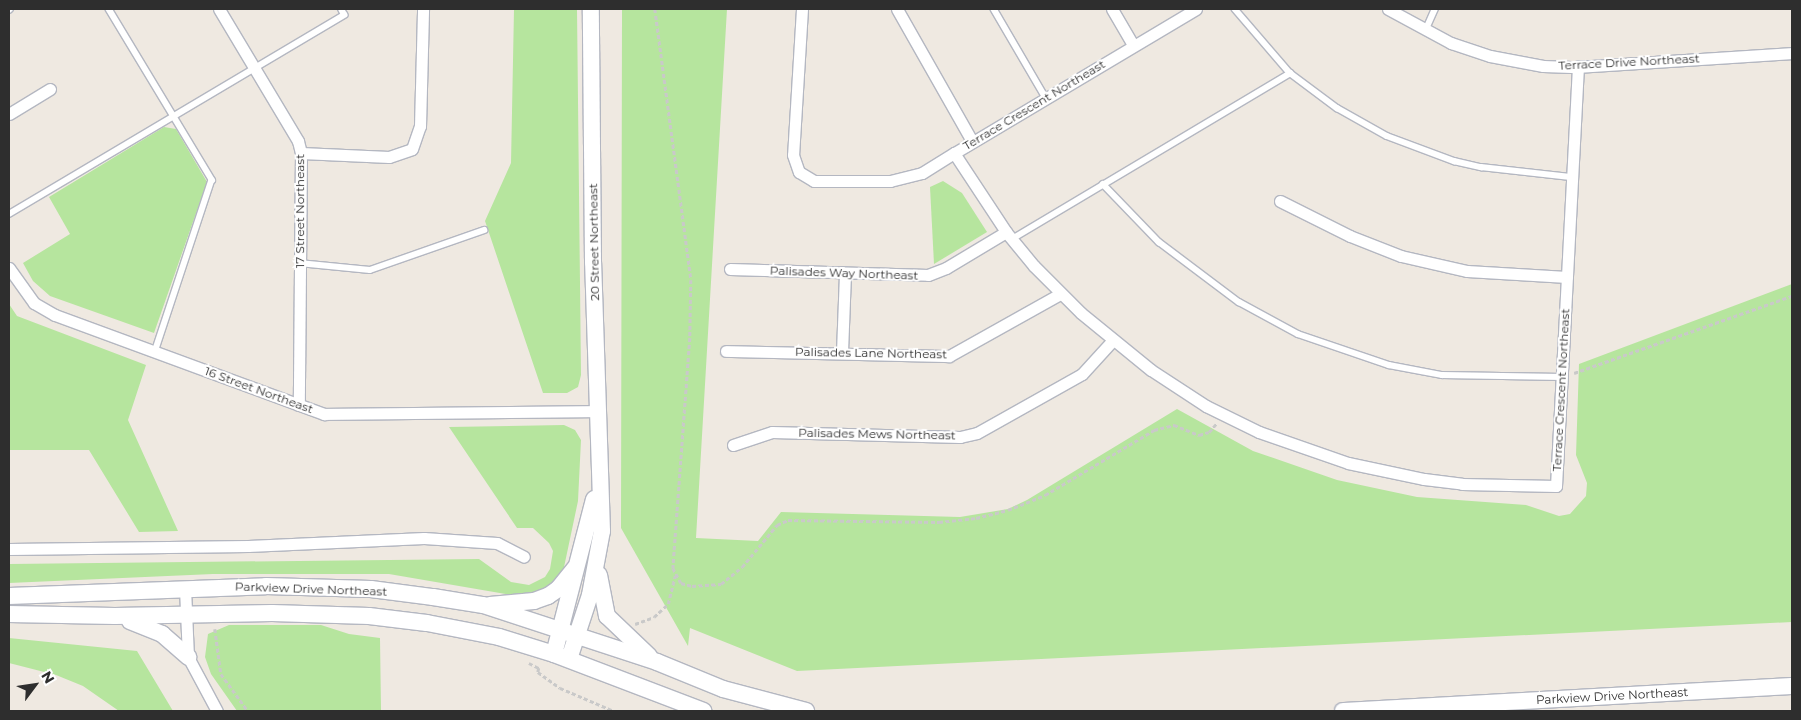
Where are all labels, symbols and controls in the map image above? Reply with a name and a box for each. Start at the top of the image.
street label: Terrace Drive Northeast [1558,51,1700,73]
street label: Terrace Crescent Northeast [960,57,1108,153]
street label: 17 Street Northeast [293,154,307,268]
street label: 20 Street Northeast [586,183,602,301]
street label: Palisades Way Northeast [769,263,919,283]
street label: Terrace Crescent Northeast [1550,308,1572,472]
street label: Palisades Lane Northeast [795,344,947,362]
street label: 16 Street Northeast [203,364,315,416]
street label: Palisades Mews Northeast [798,425,956,443]
street label: Parkview Drive Northeast [235,579,387,599]
north arrow [10,660,60,710]
text: N [37,668,58,687]
street label: Parkview Drive Northeast [1536,685,1688,707]

